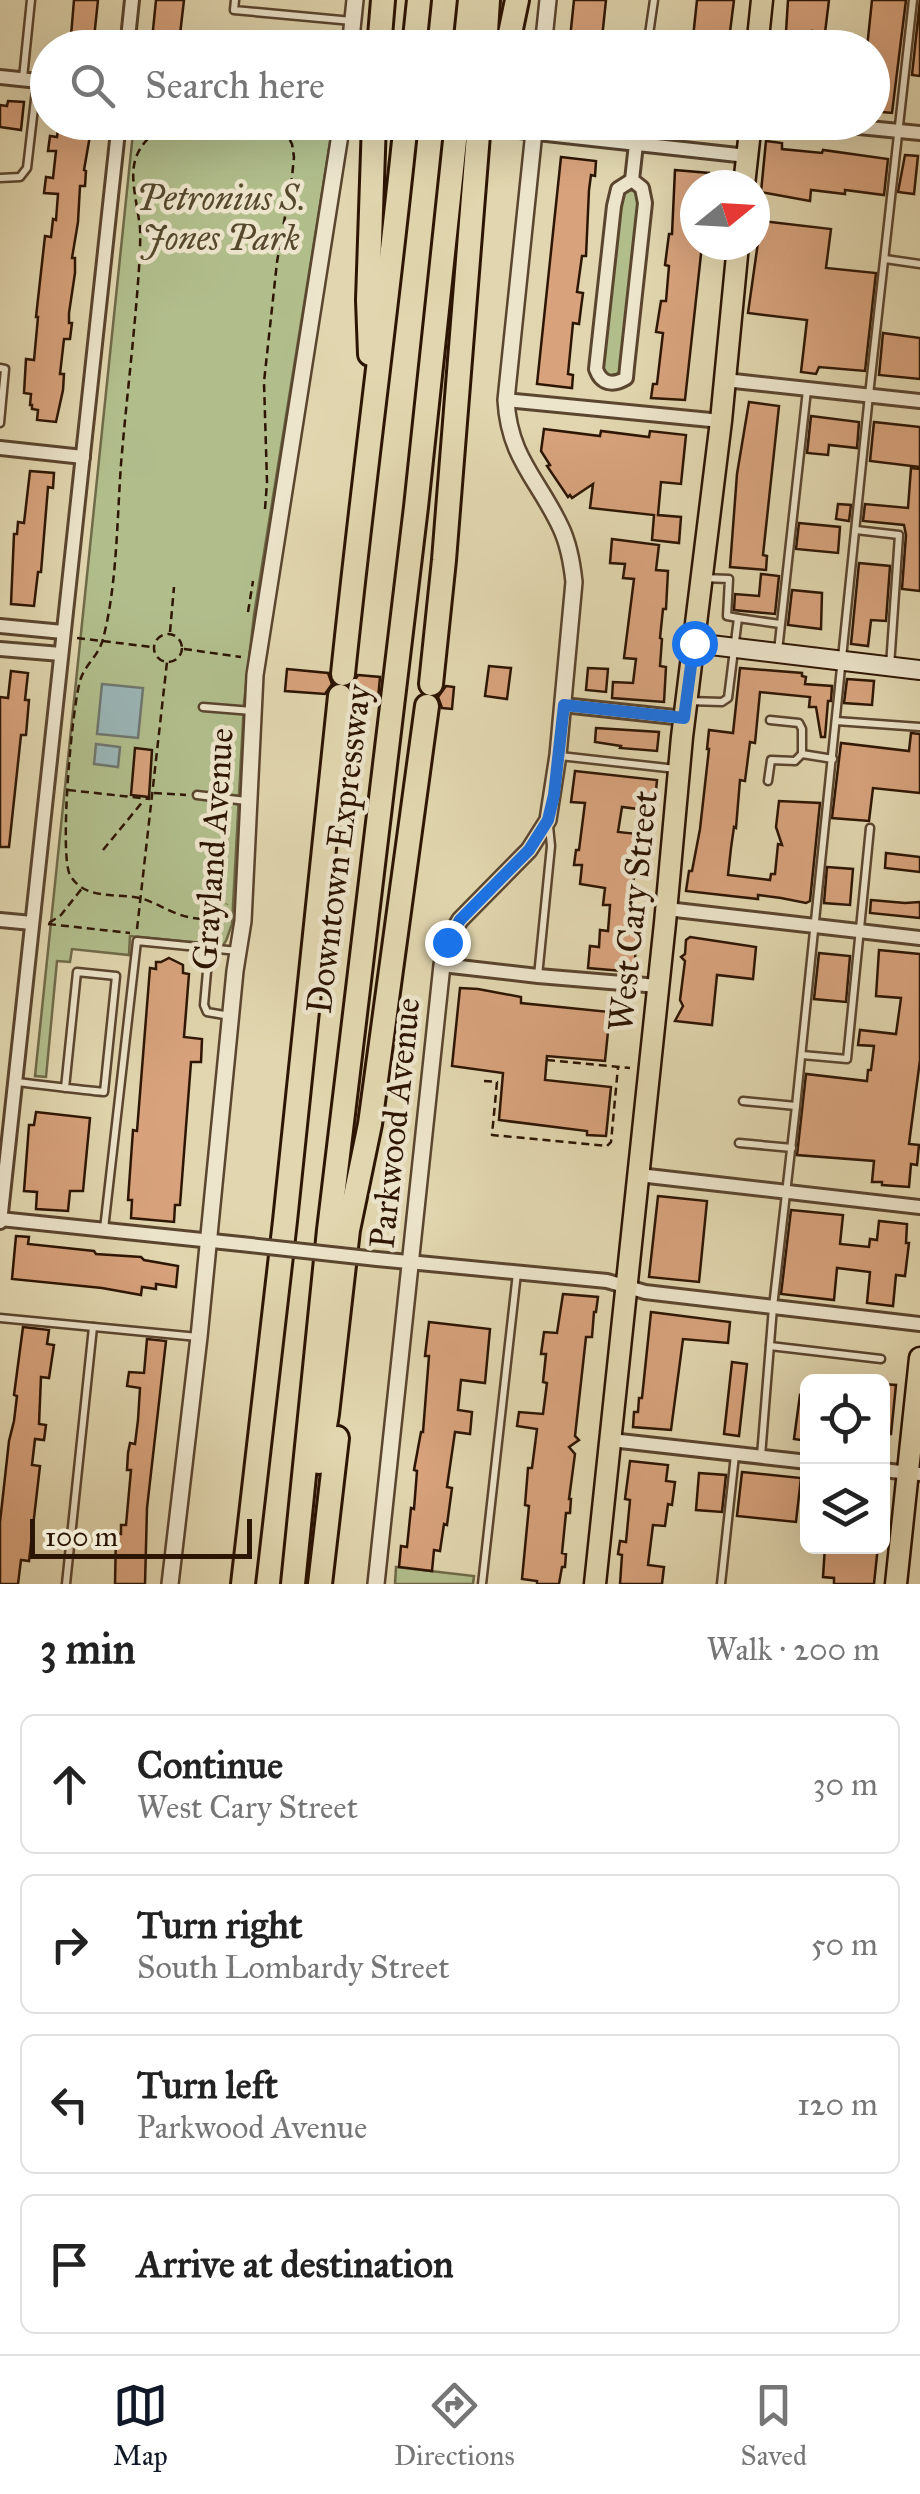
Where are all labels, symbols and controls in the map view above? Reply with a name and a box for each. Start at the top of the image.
search box [30,30,890,140]
icon: search [65,58,120,113]
text: Search here [145,62,325,108]
north arrow [680,170,770,260]
park label: Petronius S. Jones Park [136,177,306,260]
route start [672,621,718,667]
street label: Downtown Expressway [297,681,381,1016]
street label: Grayland Avenue [183,726,243,972]
street label: West Cary Street [599,789,667,1033]
route end [425,920,471,966]
street label: Parkwood Avenue [360,995,430,1251]
map controls [800,1374,890,1554]
button: locate [800,1374,890,1464]
button: layers [800,1464,890,1554]
scale bar [30,1514,252,1558]
text: 100 m [45,1519,118,1554]
text: 3 min [40,1623,135,1675]
text: Walk · 200 m [707,1630,880,1669]
text: Continue [137,1742,283,1788]
icon: ahead [42,1757,97,1812]
text: 30 m [813,1765,878,1804]
text: West Cary Street [137,1788,358,1827]
text: Turn right [137,1902,303,1948]
icon: right [42,1917,97,1972]
text: 50 m [811,1925,878,1964]
text: South Lombardy Street [137,1948,450,1987]
text: Turn left [137,2062,278,2108]
icon: left [42,2077,97,2132]
text: 120 m [797,2085,878,2124]
text: Parkwood Avenue [137,2108,367,2147]
icon: arrive [42,2237,97,2292]
text: Arrive at destination [137,2241,454,2287]
tab: Map [113,2378,168,2473]
tab: Directions [394,2378,515,2473]
tab: Saved [741,2378,807,2473]

